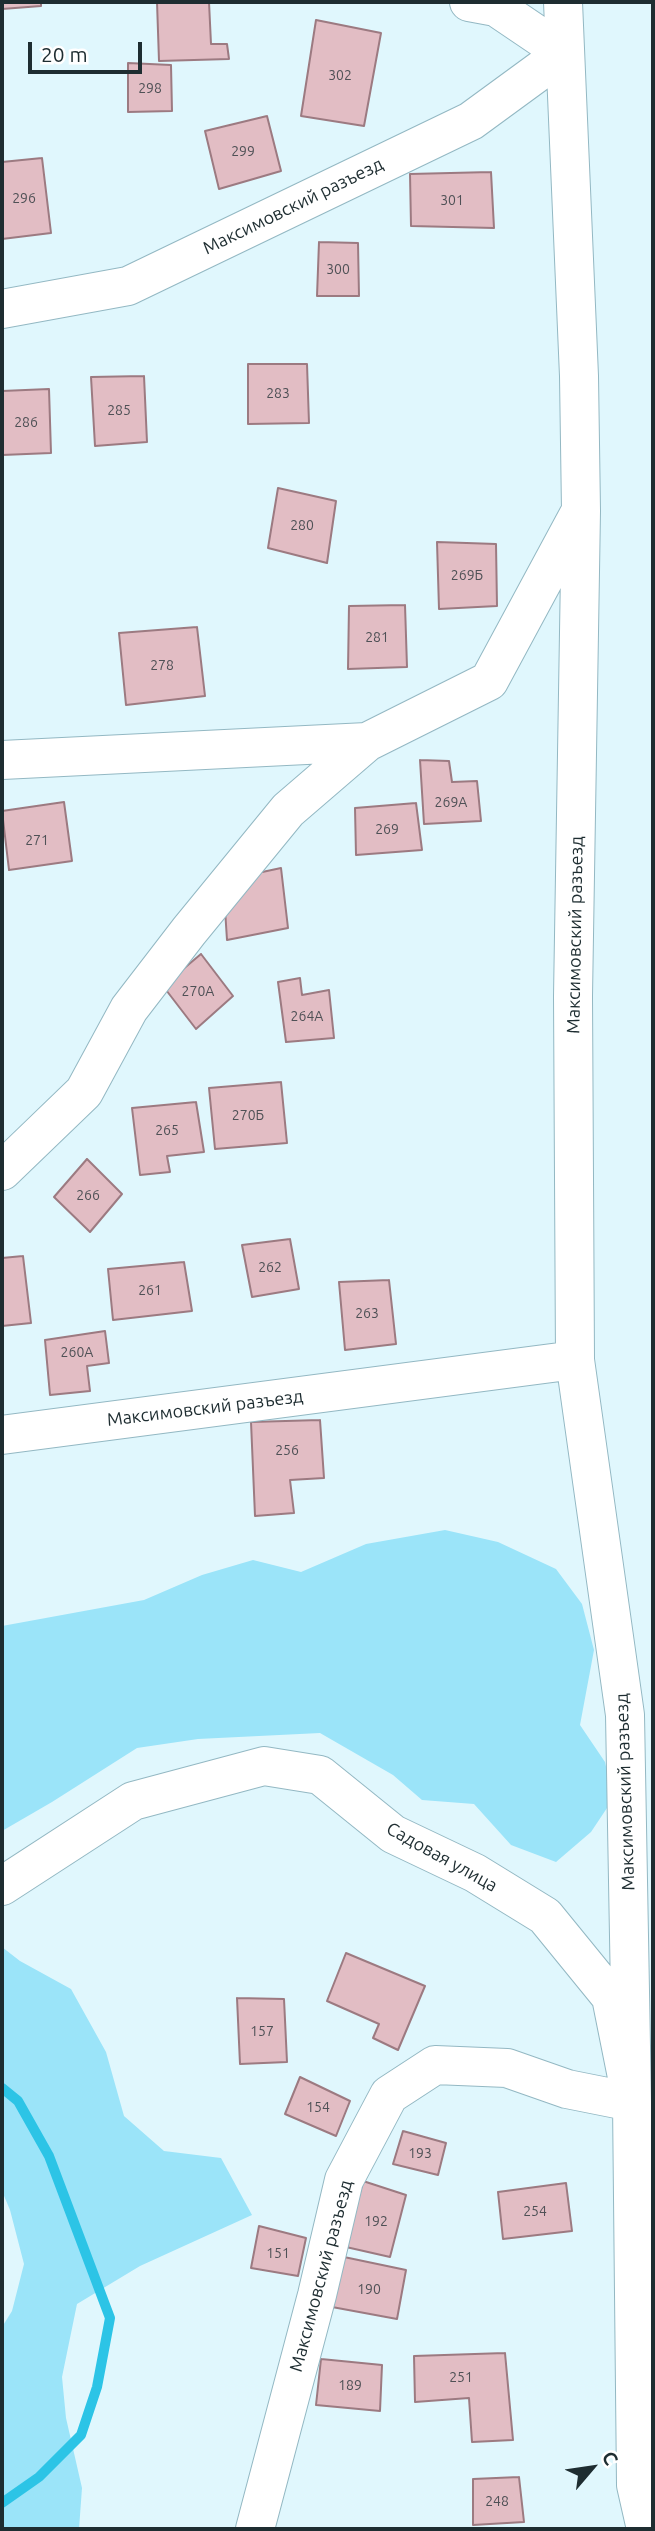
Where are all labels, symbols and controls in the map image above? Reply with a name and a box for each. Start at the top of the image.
scale bar [32,28,145,72]
text: 20 m [41,42,88,66]
house number: 302 [328,67,352,83]
house number: 298 [138,80,162,96]
house number: 299 [231,143,255,159]
street label: Максимовский разъезд [199,153,387,259]
house number: 296 [12,190,36,206]
house number: 301 [440,192,464,208]
house number: 300 [326,261,350,277]
house number: 283 [266,385,290,401]
house number: 285 [107,402,131,418]
house number: 286 [14,414,38,430]
house number: 280 [290,517,314,533]
house number: 269Б [451,567,483,583]
house number: 281 [365,629,389,645]
house number: 278 [150,657,174,673]
house number: 269А [435,794,467,810]
house number: 269 [375,821,399,837]
house number: 271 [25,832,49,848]
street label: Максимовский разъезд [562,836,588,1034]
house number: 270А [182,983,214,999]
house number: 264А [291,1008,323,1024]
house number: 270Б [232,1107,264,1123]
house number: 265 [155,1122,179,1138]
house number: 266 [76,1187,100,1203]
house number: 262 [258,1259,282,1275]
house number: 261 [138,1282,162,1298]
house number: 263 [355,1305,379,1321]
house number: 260А [61,1344,93,1360]
street label: Максимовский разъезд [106,1385,304,1431]
house number: 256 [275,1442,299,1458]
street label: Максимовский разъезд [611,1693,639,1891]
street label: Садовая улица [383,1818,501,1896]
house number: 157 [250,2023,274,2039]
house number: 154 [306,2099,330,2115]
house number: 193 [408,2145,432,2161]
street label: Максимовский разъезд [285,2178,357,2374]
house number: 254 [523,2203,547,2219]
house number: 192 [364,2213,388,2229]
house number: 151 [266,2245,290,2261]
house number: 190 [357,2281,381,2297]
house number: 251 [449,2369,473,2385]
house number: 189 [338,2377,362,2393]
north arrow [557,2433,627,2503]
text: С [598,2447,623,2468]
house number: 248 [485,2493,509,2509]

